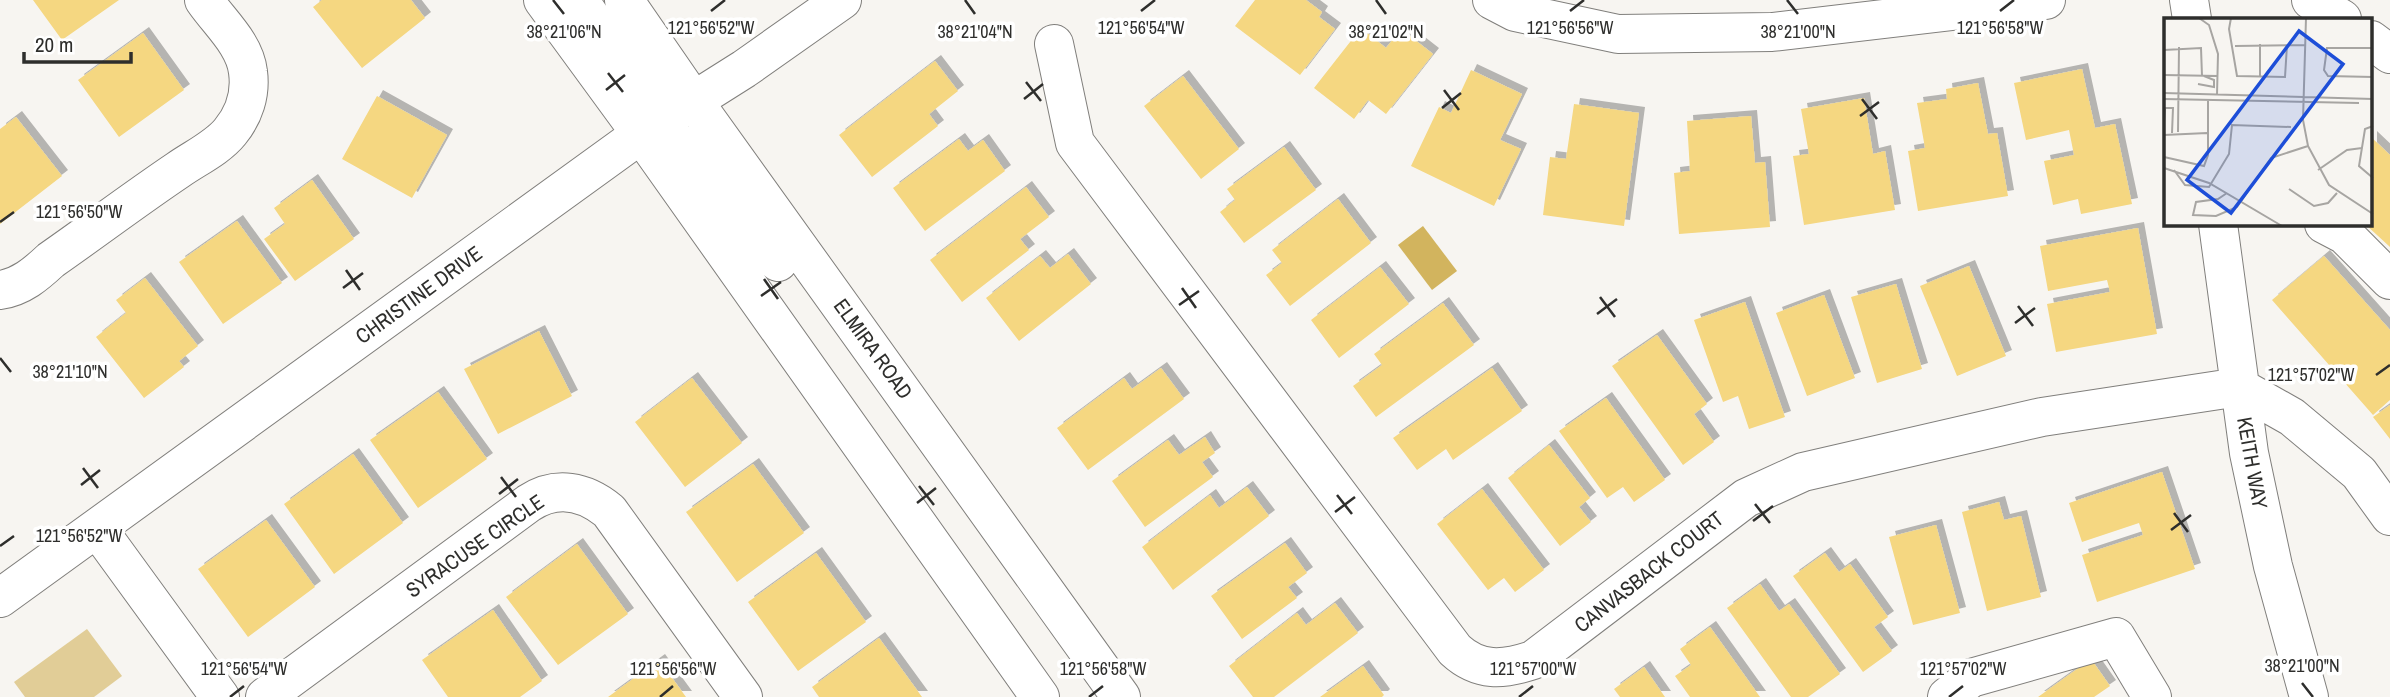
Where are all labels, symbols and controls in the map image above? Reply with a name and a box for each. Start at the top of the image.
text: 121°56'52"W [668,15,754,40]
text: 121°56'54"W [1098,15,1184,40]
text: 121°56'56"W [1527,15,1613,40]
text: 121°56'58"W [1957,15,2043,40]
inset map [2164,18,2372,226]
text: 38°21'06"N [526,19,602,44]
text: 38°21'04"N [937,19,1013,44]
text: 38°21'02"N [1348,19,1424,44]
text: 38°21'00"N [1760,19,1836,44]
scale bar [24,21,131,65]
text: 20 m [35,30,73,59]
text: 121°56'50"W [36,199,122,224]
street label: CHRISTINE DRIVE [349,239,488,350]
street label: ELMIRA ROAD [827,293,920,405]
text: 38°21'10"N [32,359,108,384]
text: 121°57'02"W [2268,362,2354,387]
street label: KEITH WAY [2230,415,2275,512]
street label: SYRACUSE CIRCLE [400,487,550,604]
street label: CANVASBACK COURT [1568,504,1730,639]
text: 121°56'52"W [36,523,122,548]
text: 38°21'00"N [2264,653,2340,678]
text: 121°56'54"W [201,656,287,681]
text: 121°56'56"W [630,656,716,681]
text: 121°56'58"W [1060,656,1146,681]
text: 121°57'00"W [1490,656,1576,681]
text: 121°57'02"W [1920,656,2006,681]

